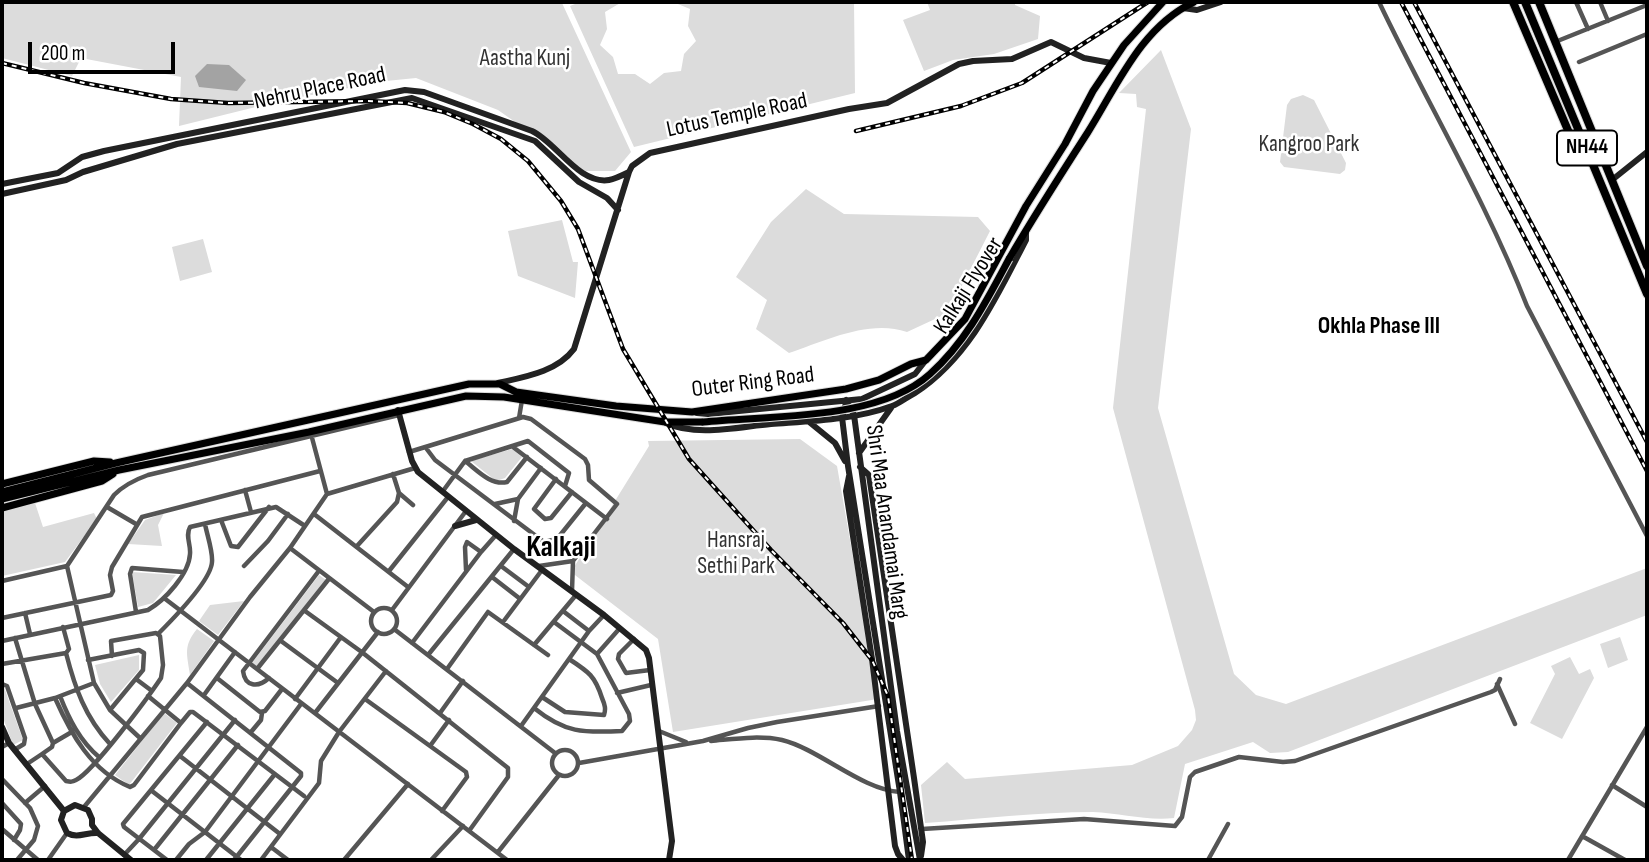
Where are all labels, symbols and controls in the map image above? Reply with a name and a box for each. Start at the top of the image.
scale bar [32,28,178,72]
text: 200 m [41,41,85,66]
park label: Aastha Kunj [480,45,570,73]
street label: Nehru Place Road [252,62,388,116]
street label: Lotus Temple Road [664,88,810,144]
road number: NH44 [1557,130,1617,166]
park label: Kangroo Park [1259,131,1359,159]
street label: Kalkaji Flyover [928,233,1010,339]
district label: Okhla Phase III [1318,313,1440,341]
street label: Outer Ring Road [690,362,816,404]
street label: Shri Maa Anandamai Marg [859,423,913,621]
park label: Hansraj Sethi Park [697,527,775,581]
district label: Kalkaji [526,530,596,566]

